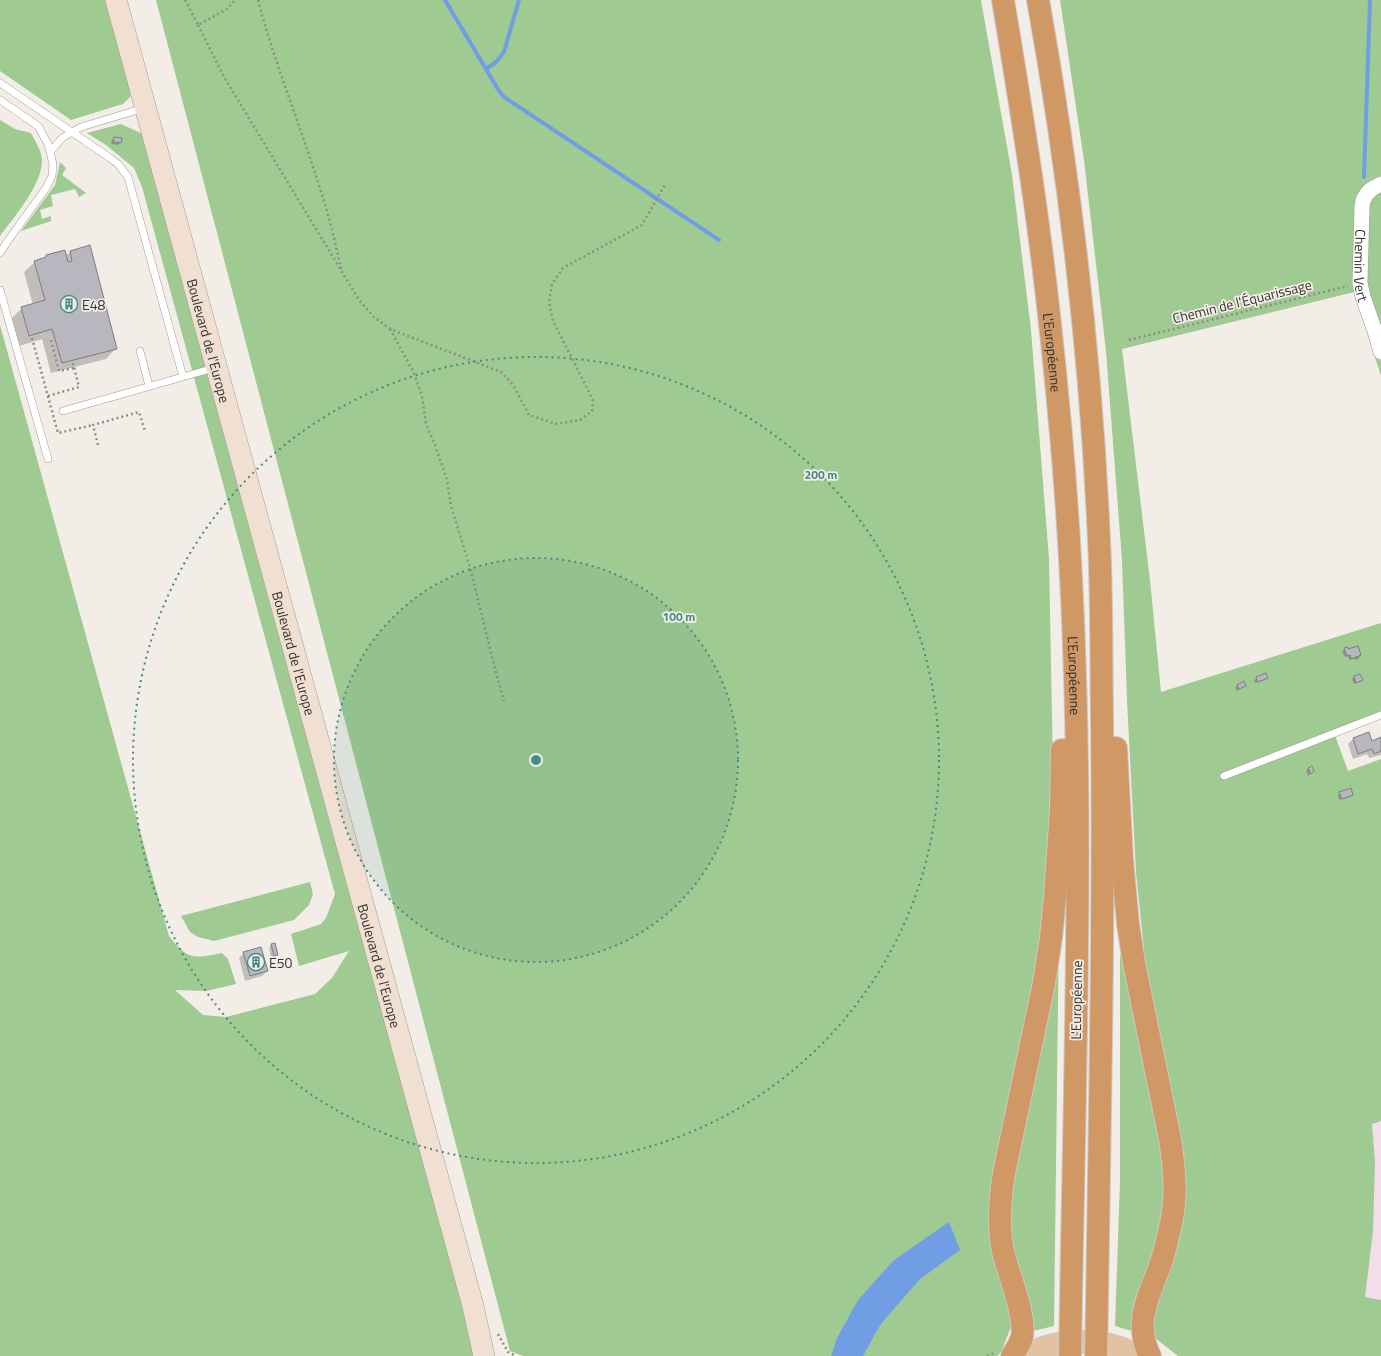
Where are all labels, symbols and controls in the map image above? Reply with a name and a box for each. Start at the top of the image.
street label: Chemin Vert [1349,229,1374,304]
street label: Chemin de l'Équarissage [1170,274,1314,328]
street label: Boulevard de l'Europe [182,276,236,405]
building icon: E48 [59,294,79,314]
place label: E48 [82,294,106,315]
street label: L'Européenne [1038,312,1067,393]
text: 200 m [805,465,837,484]
street label: Boulevard de l'Europe [268,589,322,717]
text: 100 m [663,607,695,626]
street label: L'Européenne [1063,636,1087,715]
centre of rings [529,753,543,767]
street label: Boulevard de l'Europe [353,901,407,1030]
building icon: E50 [246,952,266,972]
place label: E50 [269,952,293,973]
street label: L'Européenne [1065,960,1087,1040]

